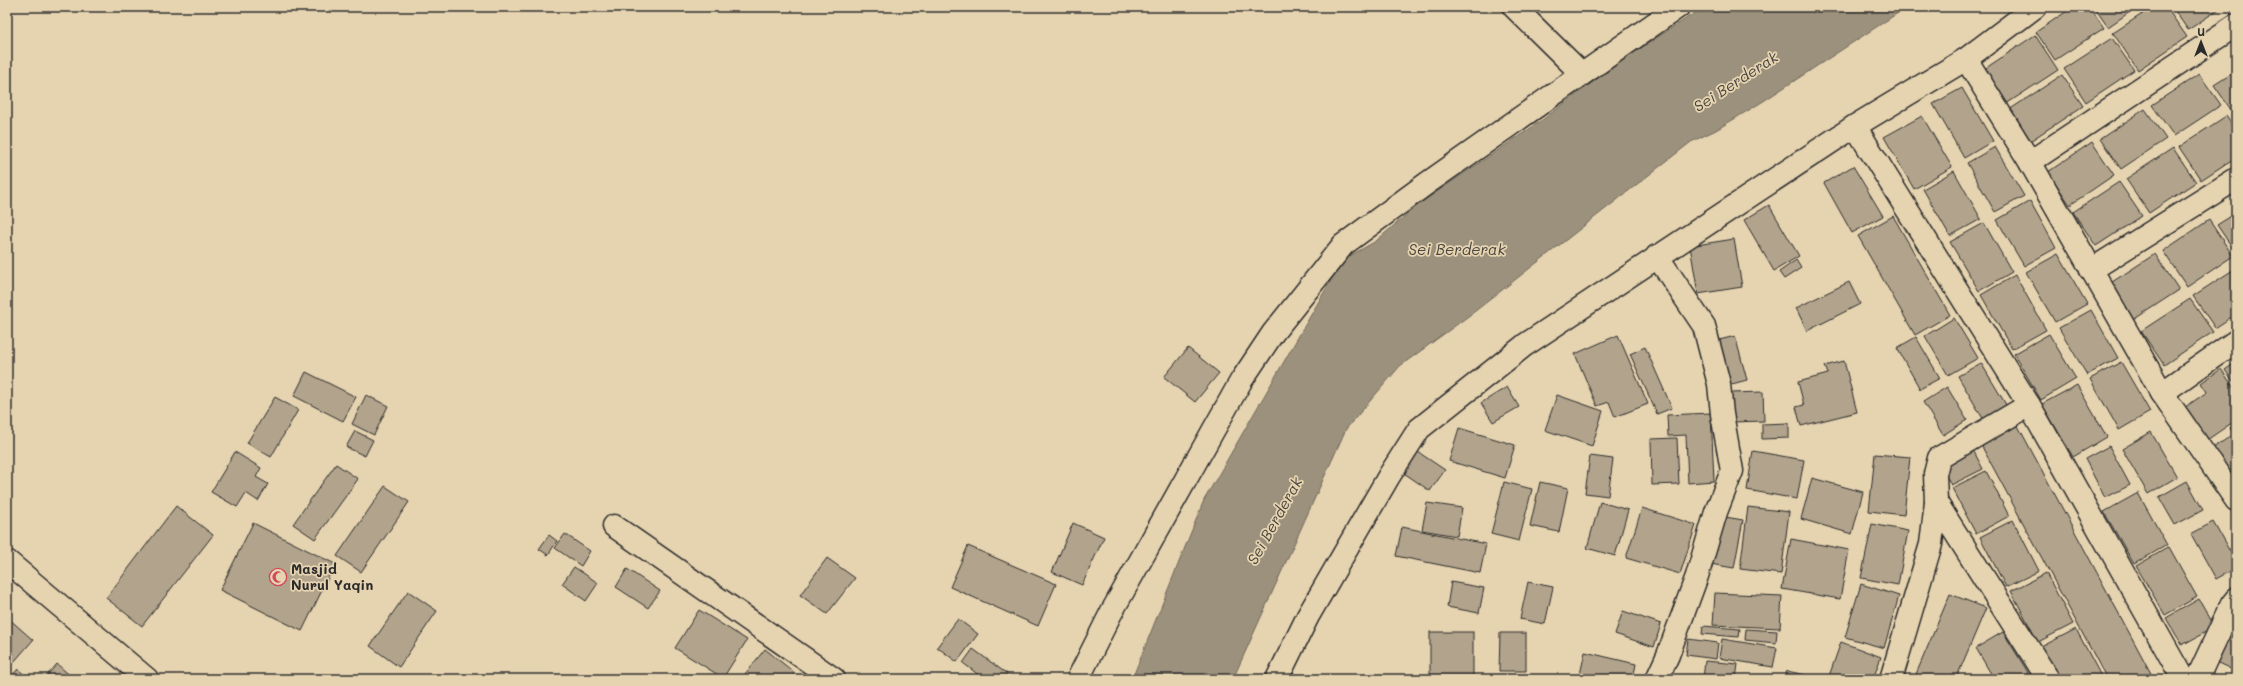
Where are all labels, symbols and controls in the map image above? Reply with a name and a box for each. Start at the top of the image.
north arrow [2181,22,2221,62]
text: U [2197,24,2205,39]
water label: Sei Berderak [1689,46,1782,116]
water label: Sei Berderak [1409,239,1506,259]
water label: Sei Berderak [1242,472,1307,568]
place label: Masjid Nurul Yaqin [291,559,373,594]
mosque icon: Masjid Nurul Yaqin [268,567,288,587]

